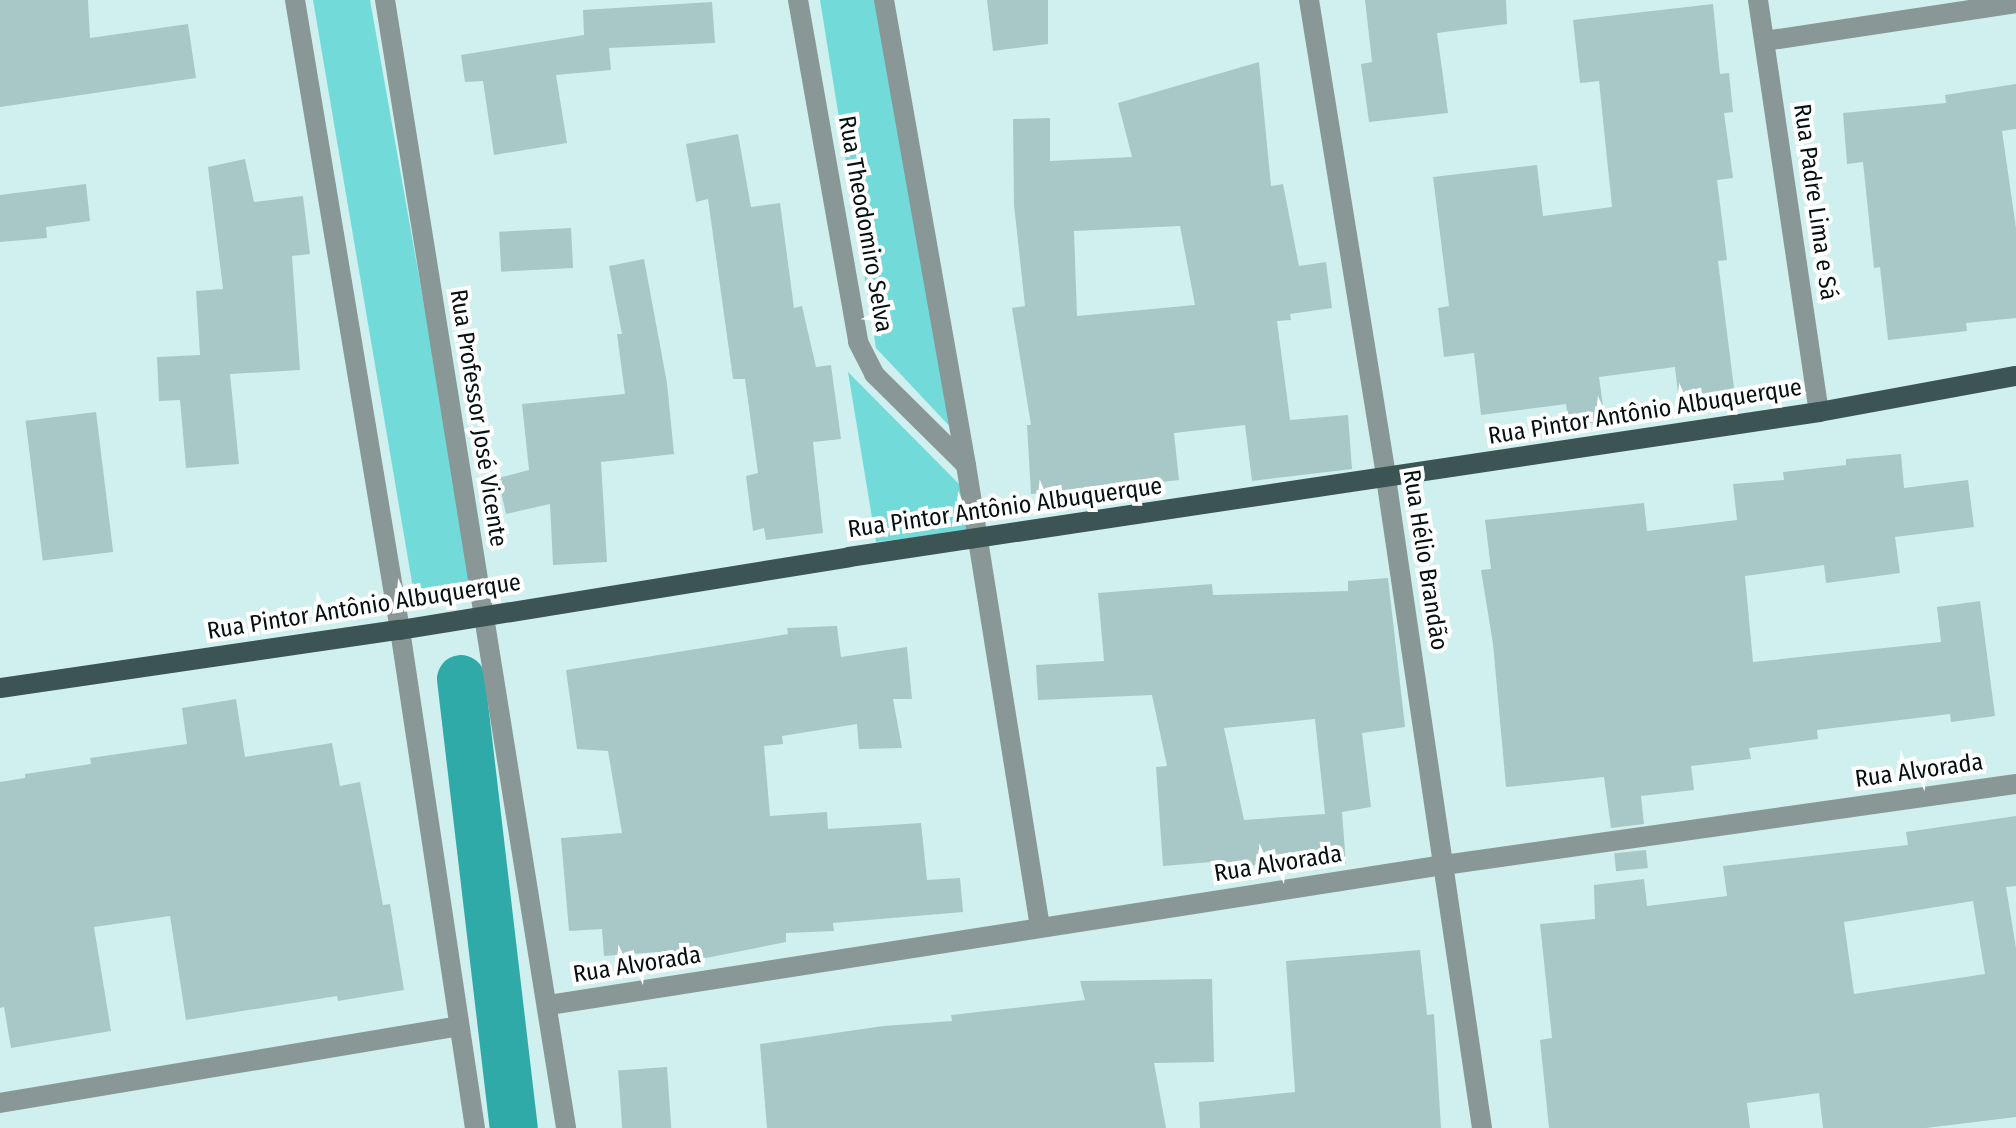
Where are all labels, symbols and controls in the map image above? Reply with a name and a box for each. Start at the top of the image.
street label: Rua Padre Lima e Sá [1787,102,1843,302]
street label: Rua Theodomiro Selva [832,114,898,334]
street label: Rua Professor José Vicente [443,287,513,549]
street label: Rua Pintor Antônio Albuquerque [1486,373,1804,451]
street label: Rua Hélio Brandão [1397,468,1453,652]
street label: Rua Pintor Antônio Albuquerque [846,472,1164,544]
street label: Rua Pintor Antônio Albuquerque [205,568,523,646]
street label: Rua Alvorada [1853,748,1985,794]
street label: Rua Alvorada [1212,840,1344,888]
street label: Rua Alvorada [571,941,703,989]

